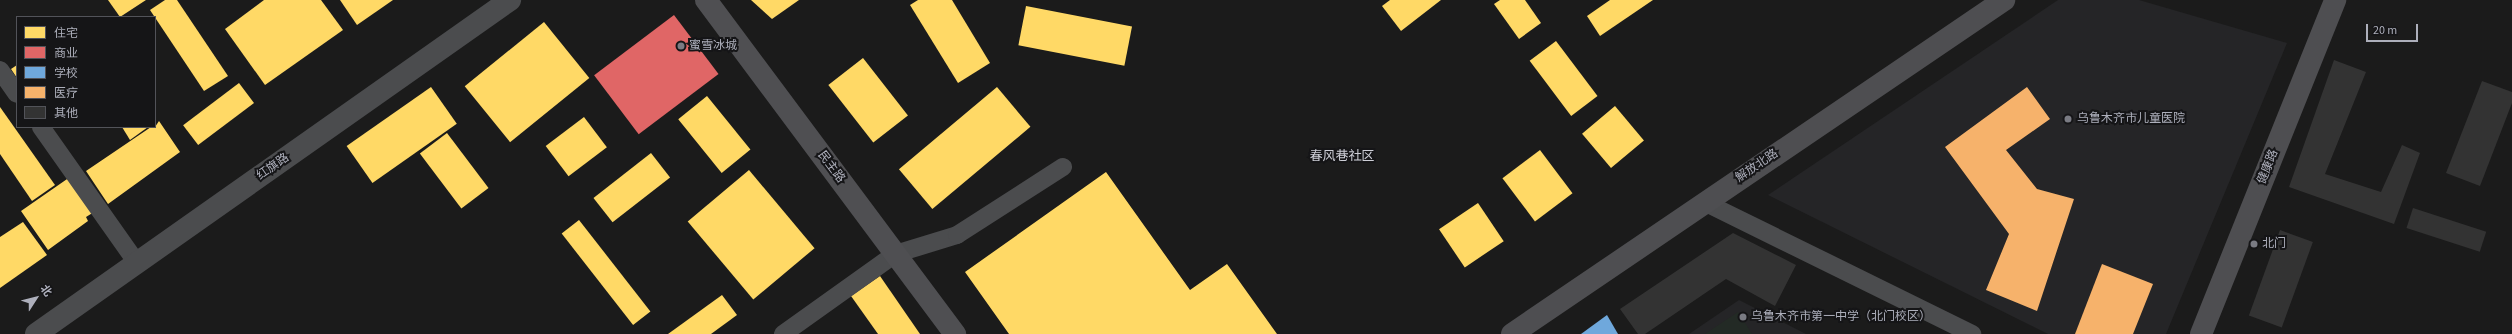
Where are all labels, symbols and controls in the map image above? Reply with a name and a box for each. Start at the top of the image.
legend [16,16,156,128]
scale bar [2368,16,2420,42]
text: 20 m [2373,22,2397,39]
text: 住宅 [54,25,78,42]
place label: 蜜雪冰城 [689,39,737,53]
marker: 蜜雪冰城 [676,41,686,51]
text: 商业 [54,45,78,62]
text: 学校 [54,65,78,82]
text: 医疗 [54,85,78,102]
text: 其他 [54,105,78,122]
place label: 乌鲁木齐市儿童医院 [2077,112,2185,126]
marker: 乌鲁木齐市儿童医院 [2062,113,2074,125]
street label: 解放北路 [1733,147,1781,185]
street label: 民主路 [814,148,848,186]
district label: 春风巷社区 [1310,148,1374,164]
street label: 健康路 [2255,148,2281,186]
street label: 红旗路 [254,151,292,183]
place label: 北门 [2262,237,2286,251]
marker: 北门 [2249,239,2259,249]
north arrow [16,278,56,318]
text: 北 [37,282,55,300]
place label: 乌鲁木齐市第一中学（北门校区） [1751,310,1931,324]
marker: 乌鲁木齐市第一中学（北门校区） [1738,312,1748,322]

